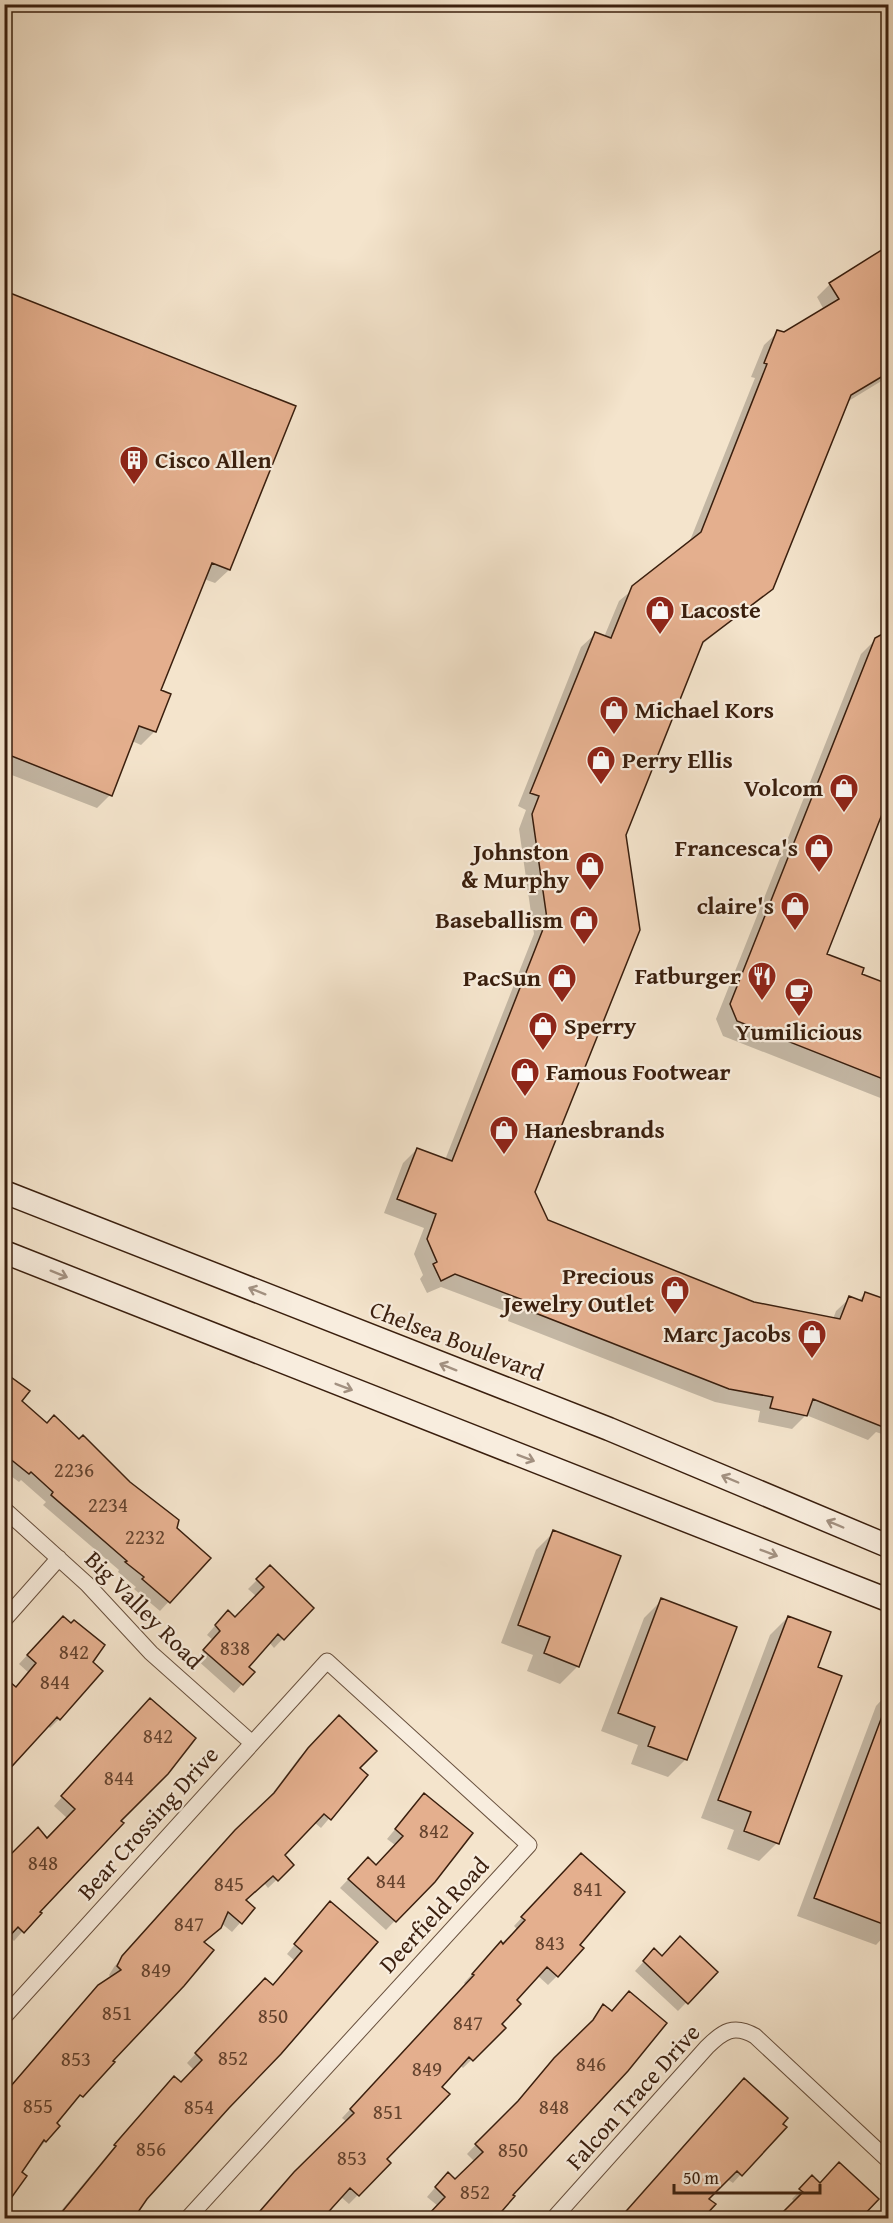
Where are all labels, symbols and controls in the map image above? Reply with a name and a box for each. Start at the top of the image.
place label: Cisco Allen [155,442,272,477]
building icon: Cisco Allen [118,444,150,486]
place label: Lacoste [681,592,761,627]
shop icon: Lacoste [644,594,676,636]
place label: Michael Kors [635,692,774,727]
shop icon: Michael Kors [598,694,630,736]
place label: Perry Ellis [622,742,733,777]
shop icon: Perry Ellis [585,744,617,786]
place label: Volcom [744,770,823,805]
shop icon: Volcom [828,772,860,814]
place label: Francesca's [675,830,798,865]
shop icon: Francesca's [803,832,835,874]
place label: Johnston & Murphy [461,834,570,897]
shop icon: Johnston & Murphy [574,850,606,892]
place label: claire's [697,888,774,923]
shop icon: claire's [779,890,811,932]
place label: Baseballism [435,902,563,937]
shop icon: Baseballism [568,904,600,946]
place label: Fatburger [635,958,741,993]
place label: PacSun [463,960,541,995]
restaurant icon: Fatburger [746,960,778,1002]
shop icon: PacSun [546,962,578,1004]
cafe icon: Yumilicious [783,976,815,1018]
place label: Sperry [564,1008,637,1043]
shop icon: Sperry [527,1010,559,1052]
place label: Yumilicious [736,1014,862,1049]
place label: Famous Footwear [546,1054,731,1089]
shop icon: Famous Footwear [509,1056,541,1098]
place label: Hanesbrands [525,1112,665,1147]
shop icon: Hanesbrands [488,1114,520,1156]
place label: Precious Jewelry Outlet [499,1258,654,1321]
one-way arrow [49,1269,68,1280]
shop icon: Precious Jewelry Outlet [659,1274,691,1316]
one-way arrow [248,1285,267,1296]
street label: Chelsea Boulevard [365,1291,550,1390]
place label: Marc Jacobs [663,1316,791,1351]
shop icon: Marc Jacobs [796,1318,828,1360]
one-way arrow [439,1360,458,1371]
one-way arrow [334,1382,353,1393]
one-way arrow [516,1453,535,1464]
house number: 2236 [54,1454,94,1485]
one-way arrow [721,1473,740,1484]
house number: 2234 [88,1489,128,1520]
one-way arrow [827,1517,845,1529]
house number: 2232 [125,1521,165,1552]
street label: Big Valley Road [77,1542,212,1677]
one-way arrow [759,1548,778,1559]
house number: 838 [220,1632,250,1663]
house number: 842 [59,1636,89,1667]
house number: 844 [40,1666,70,1697]
house number: 842 [143,1720,173,1751]
street label: Bear Crossing Drive [69,1738,226,1907]
house number: 844 [104,1762,134,1793]
house number: 842 [419,1815,449,1846]
house number: 848 [28,1847,58,1878]
street label: Deerfield Road [370,1849,497,1981]
house number: 844 [376,1865,406,1896]
house number: 845 [214,1868,244,1899]
house number: 841 [573,1873,603,1904]
house number: 847 [174,1908,204,1939]
house number: 843 [535,1927,565,1958]
house number: 849 [141,1954,171,1985]
house number: 851 [102,1997,132,2028]
house number: 850 [258,2000,288,2031]
house number: 847 [453,2007,483,2038]
street label: Falcon Trace Drive [557,2016,708,2177]
house number: 852 [218,2042,248,2073]
house number: 853 [61,2043,91,2074]
house number: 846 [576,2048,606,2079]
house number: 849 [412,2053,442,2084]
house number: 855 [23,2090,53,2121]
house number: 854 [184,2091,214,2122]
house number: 848 [539,2091,569,2122]
house number: 851 [373,2096,403,2127]
house number: 856 [136,2133,166,2164]
house number: 850 [498,2134,528,2165]
house number: 853 [337,2142,367,2173]
scale bar [674,2157,820,2195]
text: 50 m [683,2164,719,2191]
house number: 852 [460,2176,490,2207]

